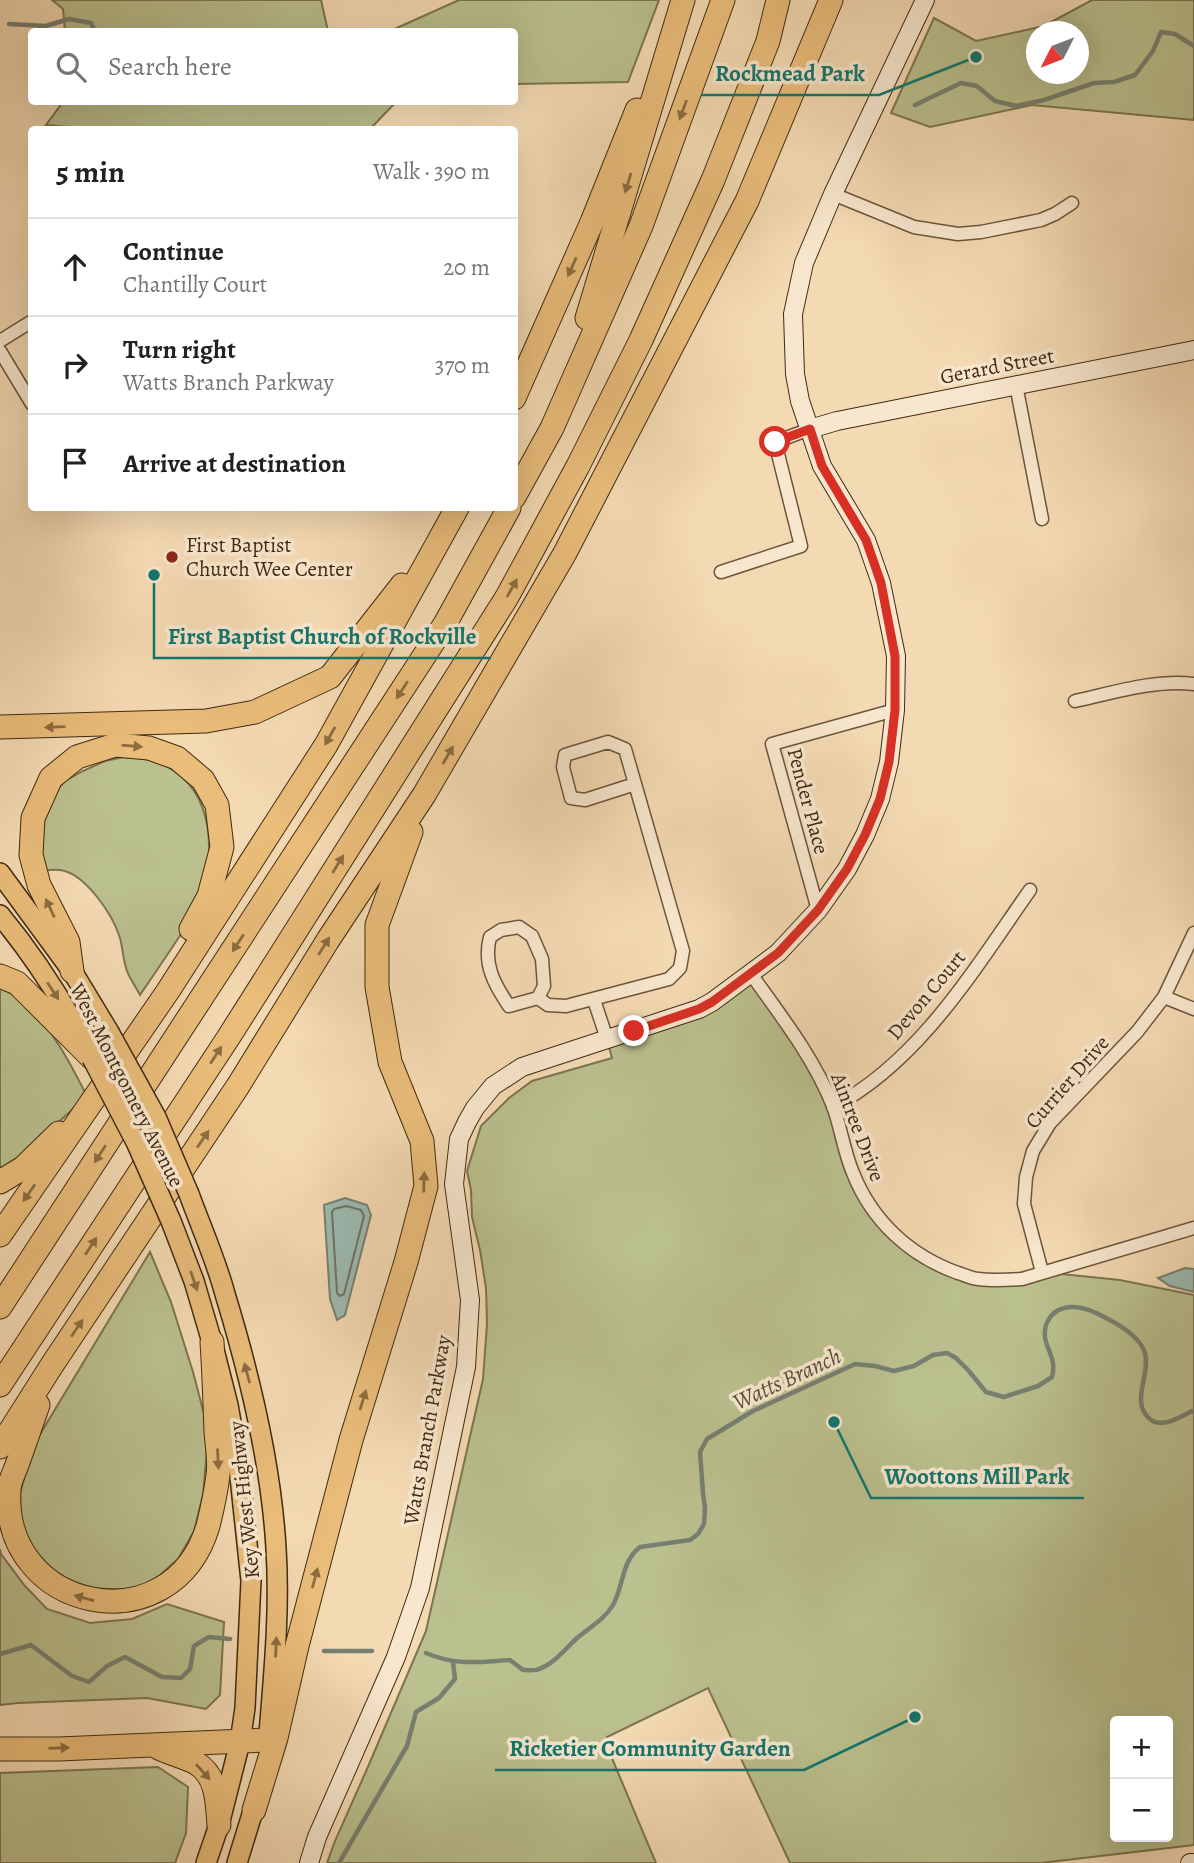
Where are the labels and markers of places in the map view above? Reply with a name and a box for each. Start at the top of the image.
callout: Rockmead Park [701,51,879,95]
place label: First Baptist Church Wee Center [186,531,353,583]
marker: First Baptist Church Wee Center [164,549,180,565]
callout: First Baptist Church of Rockville [154,614,491,658]
callout: Woottons Mill Park [871,1454,1084,1498]
callout: Ricketier Community Garden [495,1726,804,1770]

